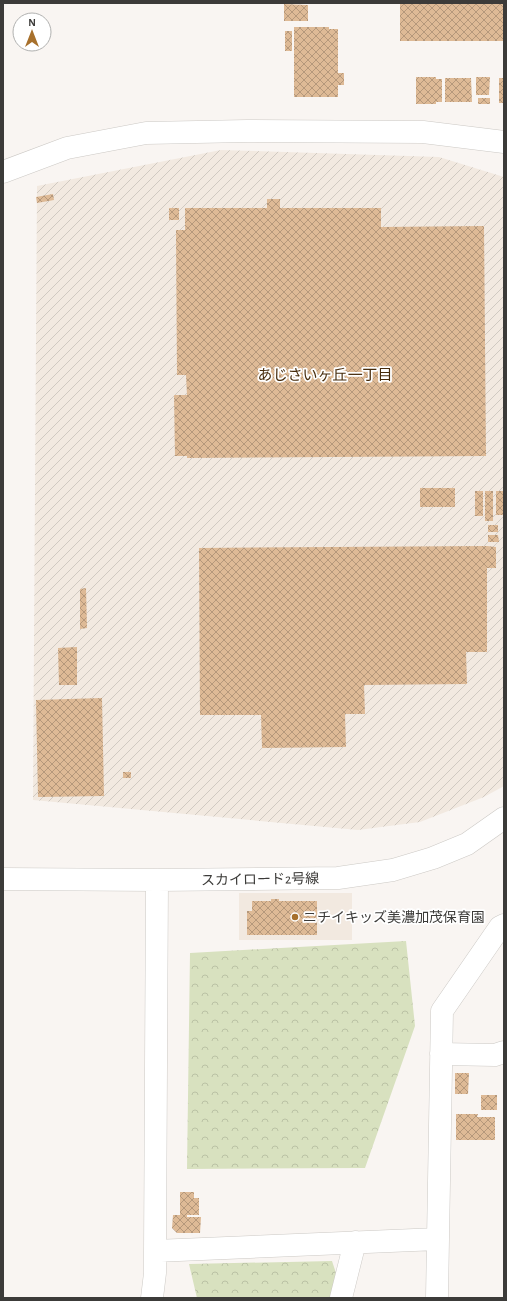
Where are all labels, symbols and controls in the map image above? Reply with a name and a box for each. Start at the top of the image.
north arrow [12,12,52,52]
text: N [28,17,36,28]
district label: あじさいヶ丘一丁目 [257,367,393,383]
street label: スカイロード2号線 [201,871,319,888]
place label: ニチイキッズ美濃加茂保育園 [303,909,485,925]
marker: ニチイキッズ美濃加茂保育園 [290,912,300,922]

